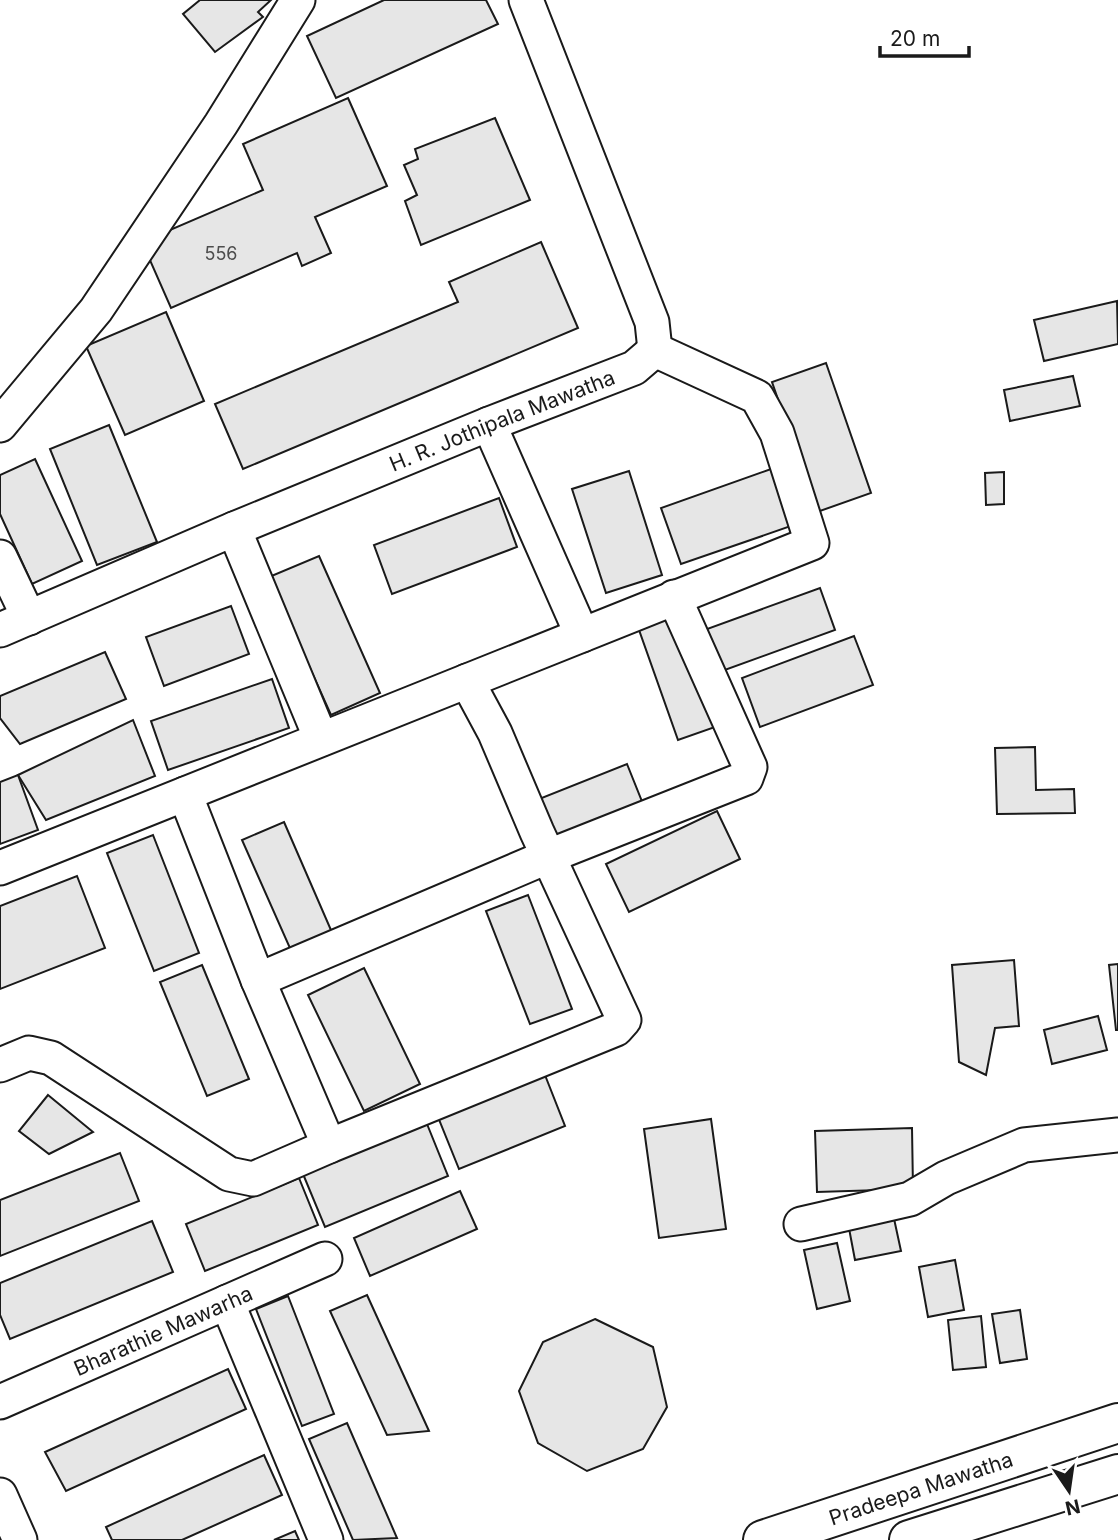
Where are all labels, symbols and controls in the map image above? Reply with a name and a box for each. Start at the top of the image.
scale bar [880,14,969,58]
text: 20 m [890,26,940,51]
house number: 556 [204,243,238,264]
street label: H. R. Jothipala Mawatha [385,364,618,476]
street label: Bharathie Mawarha [70,1280,256,1381]
street label: Pradeepa Mawatha [826,1446,1016,1530]
north arrow [1034,1456,1104,1526]
text: N [1063,1494,1082,1520]

